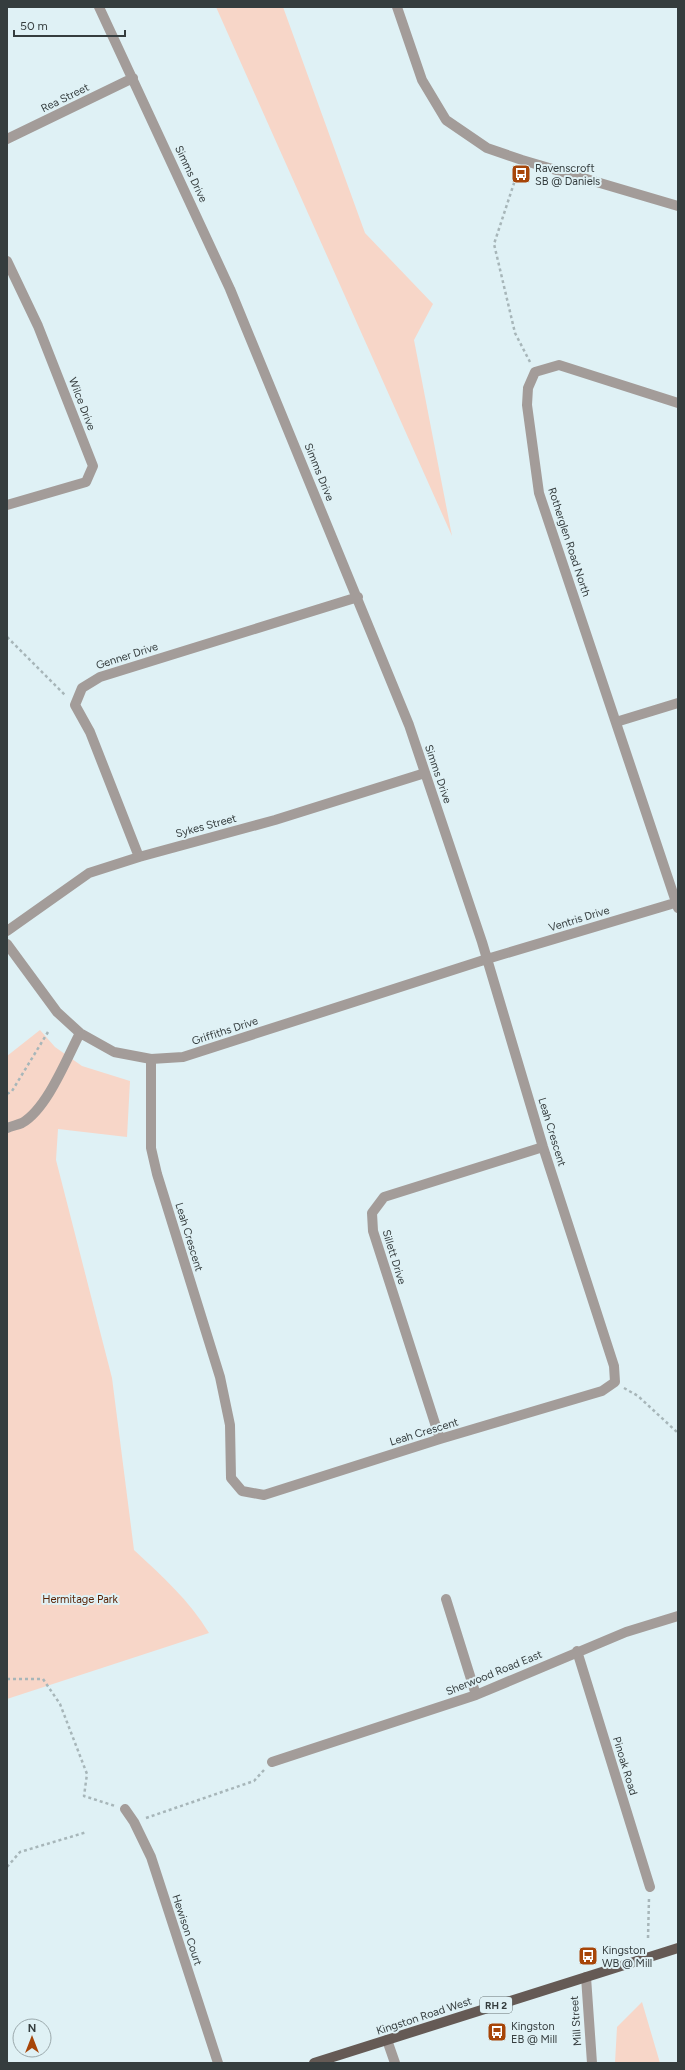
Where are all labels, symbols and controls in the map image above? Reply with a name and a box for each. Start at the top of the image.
scale bar [14,12,125,38]
text: 50 m [20,19,48,33]
street label: Rea Street [39,81,91,115]
street label: Simms Drive [172,143,210,205]
place label: Ravenscroft SB @ Daniels [535,162,600,188]
bus stop icon: Ravenscroft SB @ Daniels [510,163,532,185]
street label: Wilce Drive [66,376,98,432]
street label: Simms Drive [301,441,337,503]
street label: Rotherglen Road North [545,486,593,598]
street label: Genner Drive [94,640,160,672]
street label: Simms Drive [422,743,454,805]
street label: Sykes Street [174,812,238,840]
street label: Ventris Drive [547,904,611,934]
street label: Griffiths Drive [190,1014,260,1048]
street label: Leah Crescent [535,1096,569,1168]
street label: Leah Crescent [172,1201,206,1273]
street label: Sillett Drive [380,1228,408,1286]
street label: Leah Crescent [388,1415,460,1449]
park label: Hermitage Park [42,1593,119,1606]
street label: Sherwood Road East [444,1648,544,1698]
street label: Pinoak Road [610,1735,640,1797]
street label: Hewison Court [169,1893,205,1967]
place label: Kingston WB @ Mill [602,1944,652,1970]
bus stop icon: Kingston WB @ Mill [577,1945,599,1967]
street label: Kingston Road West [375,1994,473,2038]
street label: Mill Street [568,1995,584,2047]
road number: RH 2 [480,1997,512,2013]
north arrow [12,2018,52,2058]
place label: Kingston EB @ Mill [511,2020,557,2046]
bus stop icon: Kingston EB @ Mill [486,2021,508,2043]
text: N [28,2022,36,2035]

